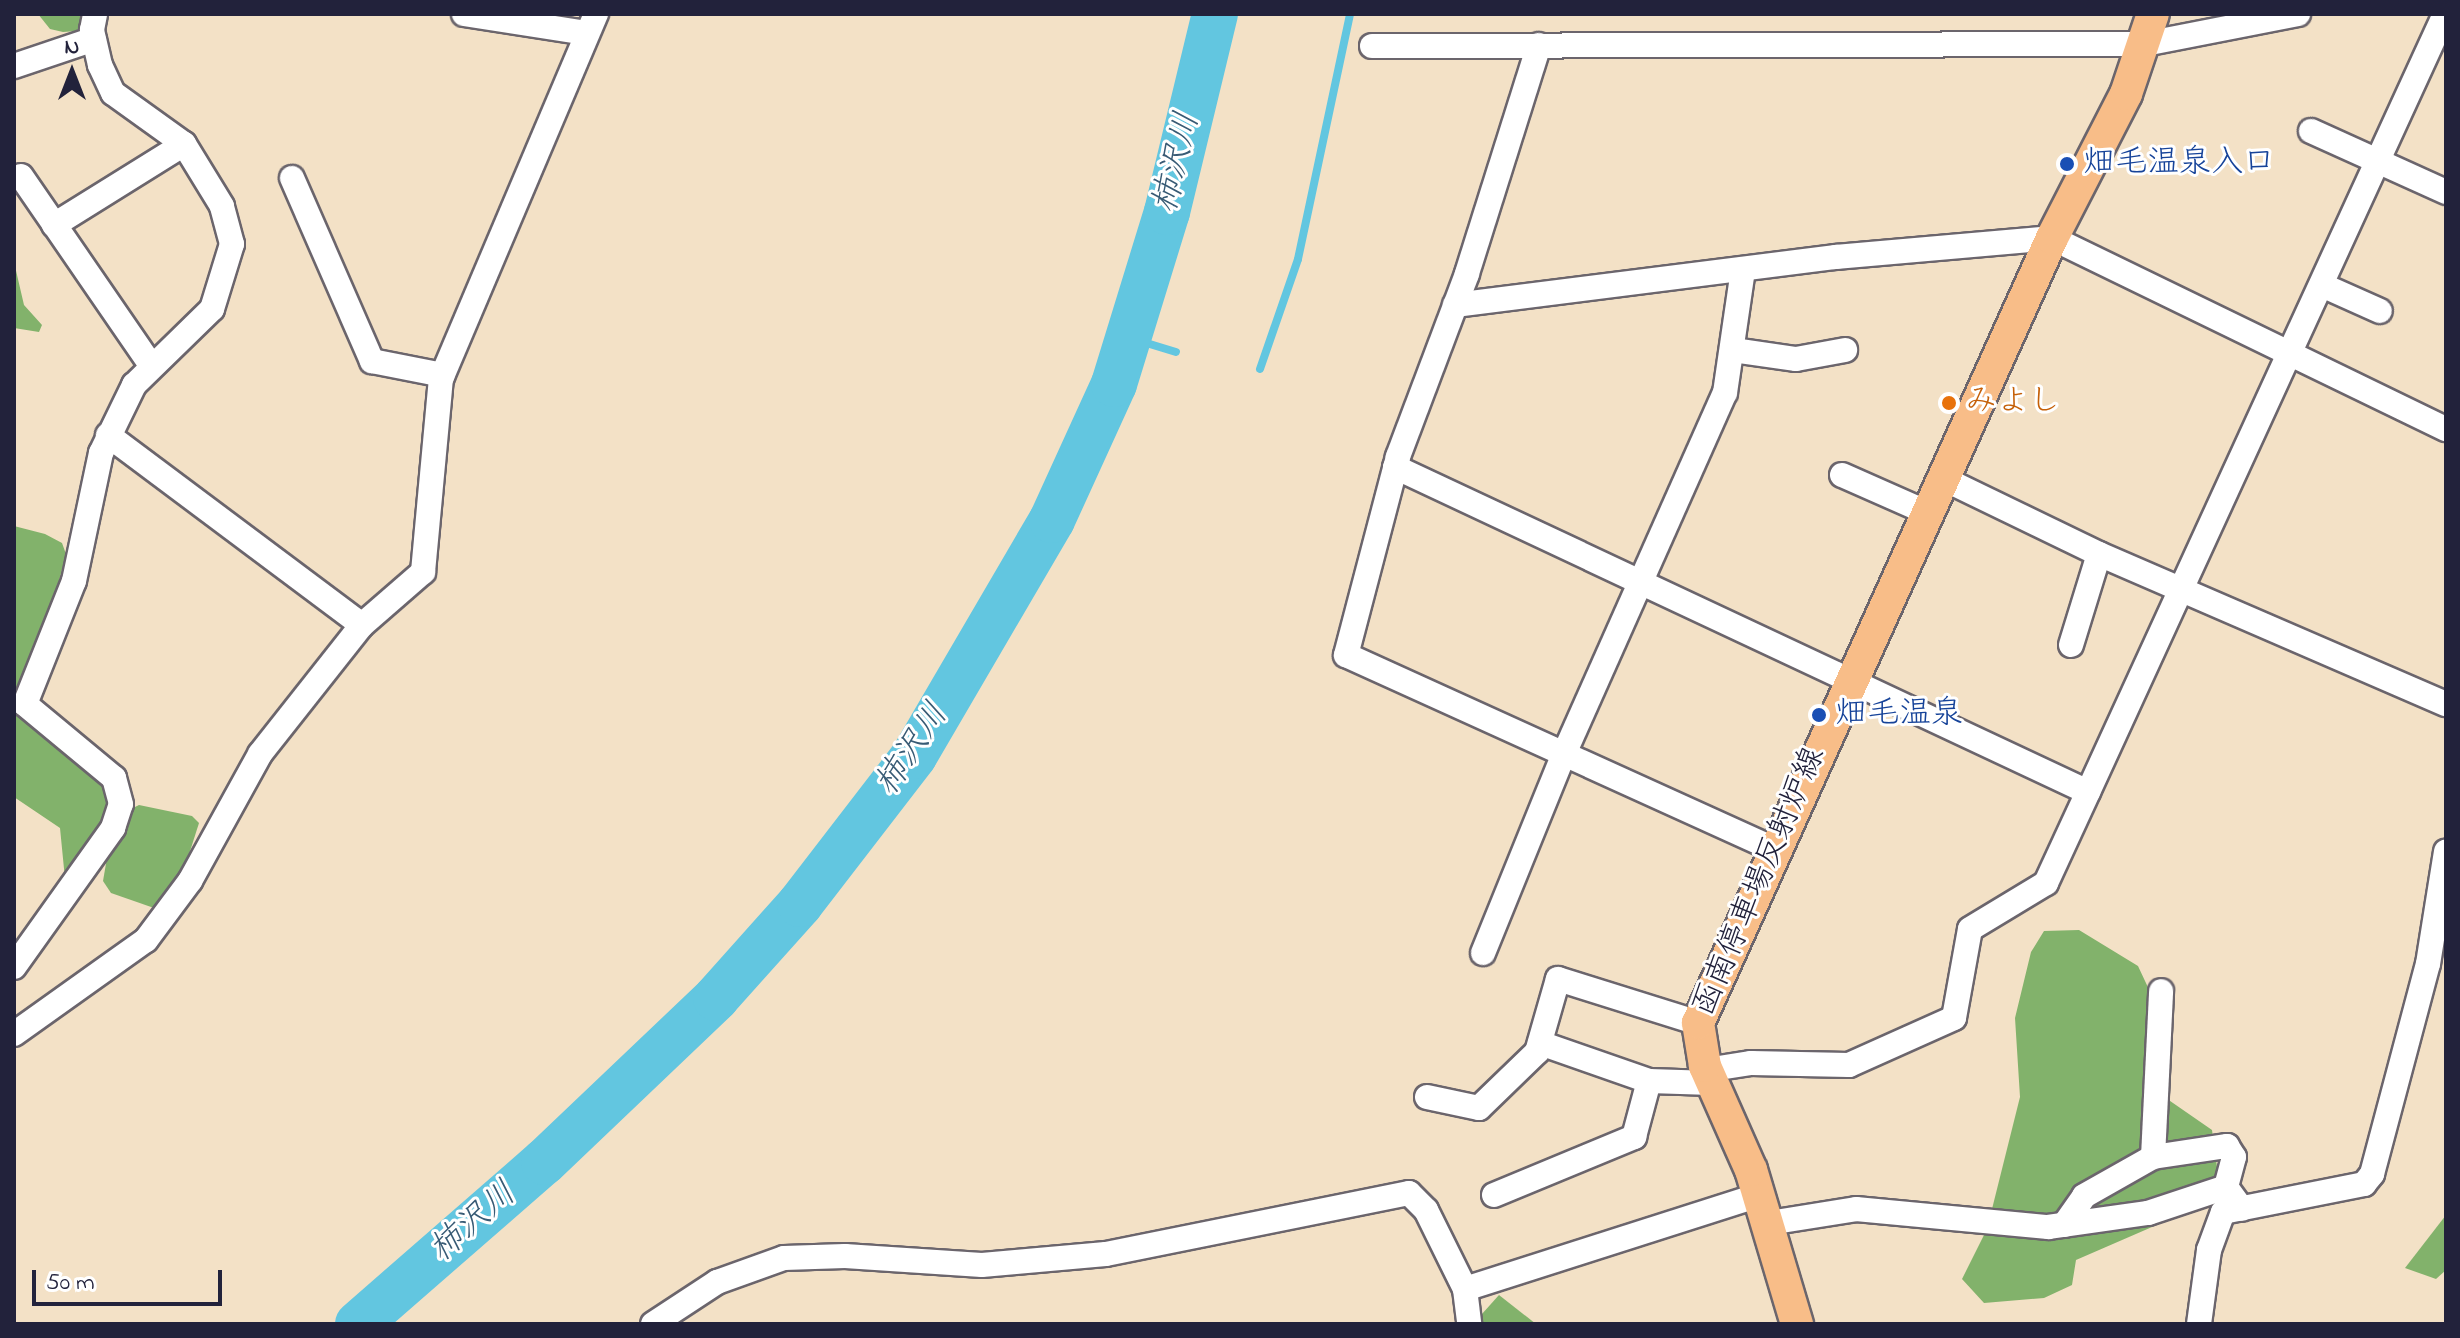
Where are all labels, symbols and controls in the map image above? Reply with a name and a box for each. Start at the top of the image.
north arrow [32,32,112,112]
text: N [65,32,79,64]
water label: 柿沢川 [1146,109,1210,217]
place label: 畑毛温泉入口 [2083,145,2275,183]
marker: 畑毛温泉入口 [2058,155,2076,173]
place label: みよし [1965,384,2061,422]
marker: みよし [1940,394,1958,412]
water label: 柿沢川 [868,696,958,804]
place label: 畑毛温泉 [1835,696,1963,734]
marker: 畑毛温泉 [1810,706,1828,724]
street label: 函南停車場反射炉線 [1687,742,1835,1022]
water label: 柿沢川 [422,1174,526,1272]
scale bar [36,1254,226,1304]
text: 50 m [46,1266,95,1301]

